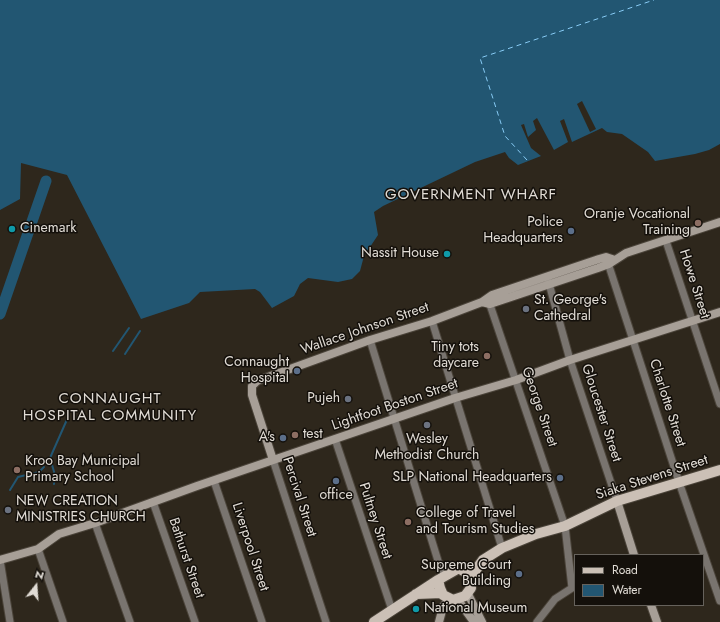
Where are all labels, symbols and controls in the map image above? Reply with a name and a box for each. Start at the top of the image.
district label: GOVERNMENT WHARF [385,186,557,204]
place label: Oranje Vocational Training [584,207,690,240]
place label: Police Headquarters [483,215,563,248]
marker: Oranje Vocational Training [693,218,703,228]
place label: Cinemark [20,221,76,237]
marker: Cinemark [7,224,17,234]
marker: Police Headquarters [566,226,576,236]
place label: Nassit House [361,246,439,262]
street label: Howe Street [675,247,713,321]
marker: Nassit House [442,249,452,259]
place label: St. George's Cathedral [534,293,607,326]
street label: Wallace Johnson Street [299,299,431,359]
marker: St. George's Cathedral [521,304,531,314]
place label: Tiny tots daycare [431,340,479,372]
marker: Tiny tots daycare [482,351,492,361]
place label: Connaught Hospital [224,355,289,388]
street label: Charlotte Street [645,357,689,449]
street label: Gloucester Street [577,362,625,464]
street label: George Street [518,365,560,449]
marker: Connaught Hospital [292,366,302,376]
street label: Lightfoot Boston Street [330,375,460,435]
district label: CONNAUGHT HOSPITAL COMMUNITY [23,390,197,425]
place label: Pujeh [307,391,340,407]
marker: Pujeh [343,394,353,404]
marker: Wesley Methodist Church [422,420,432,430]
place label: test [303,427,323,443]
place label: A's [259,430,275,446]
marker: test [290,430,300,440]
place label: Wesley Methodist Church [375,432,479,464]
marker: A's [278,433,288,443]
street label: Siaka Stevens Street [594,452,710,504]
place label: Kroo Bay Municipal Primary School [25,454,140,486]
street label: Percival Street [278,455,320,539]
marker: Kroo Bay Municipal Primary School [12,465,22,475]
place label: SLP National Headquarters [393,470,552,486]
marker: SLP National Headquarters [555,473,565,483]
marker: office [331,476,341,486]
street label: Pultney Street [355,481,395,561]
place label: office [319,488,353,504]
place label: NEW CREATION MINISTRIES CHURCH [16,494,146,526]
street label: Liverpool Street [228,501,272,593]
marker: NEW CREATION MINISTRIES CHURCH [3,505,13,515]
place label: College of Travel and Tourism Studies [416,506,534,538]
street label: Bathurst Street [164,516,208,600]
marker: College of Travel and Tourism Studies [403,517,413,527]
legend [574,554,704,606]
place label: Supreme Court Building [421,558,511,590]
text: Road [612,561,638,579]
north arrow [16,566,56,606]
text: N [33,566,46,583]
marker: Supreme Court Building [514,569,524,579]
text: Water [612,581,642,599]
place label: National Museum [424,601,528,617]
marker: National Museum [411,604,421,614]

